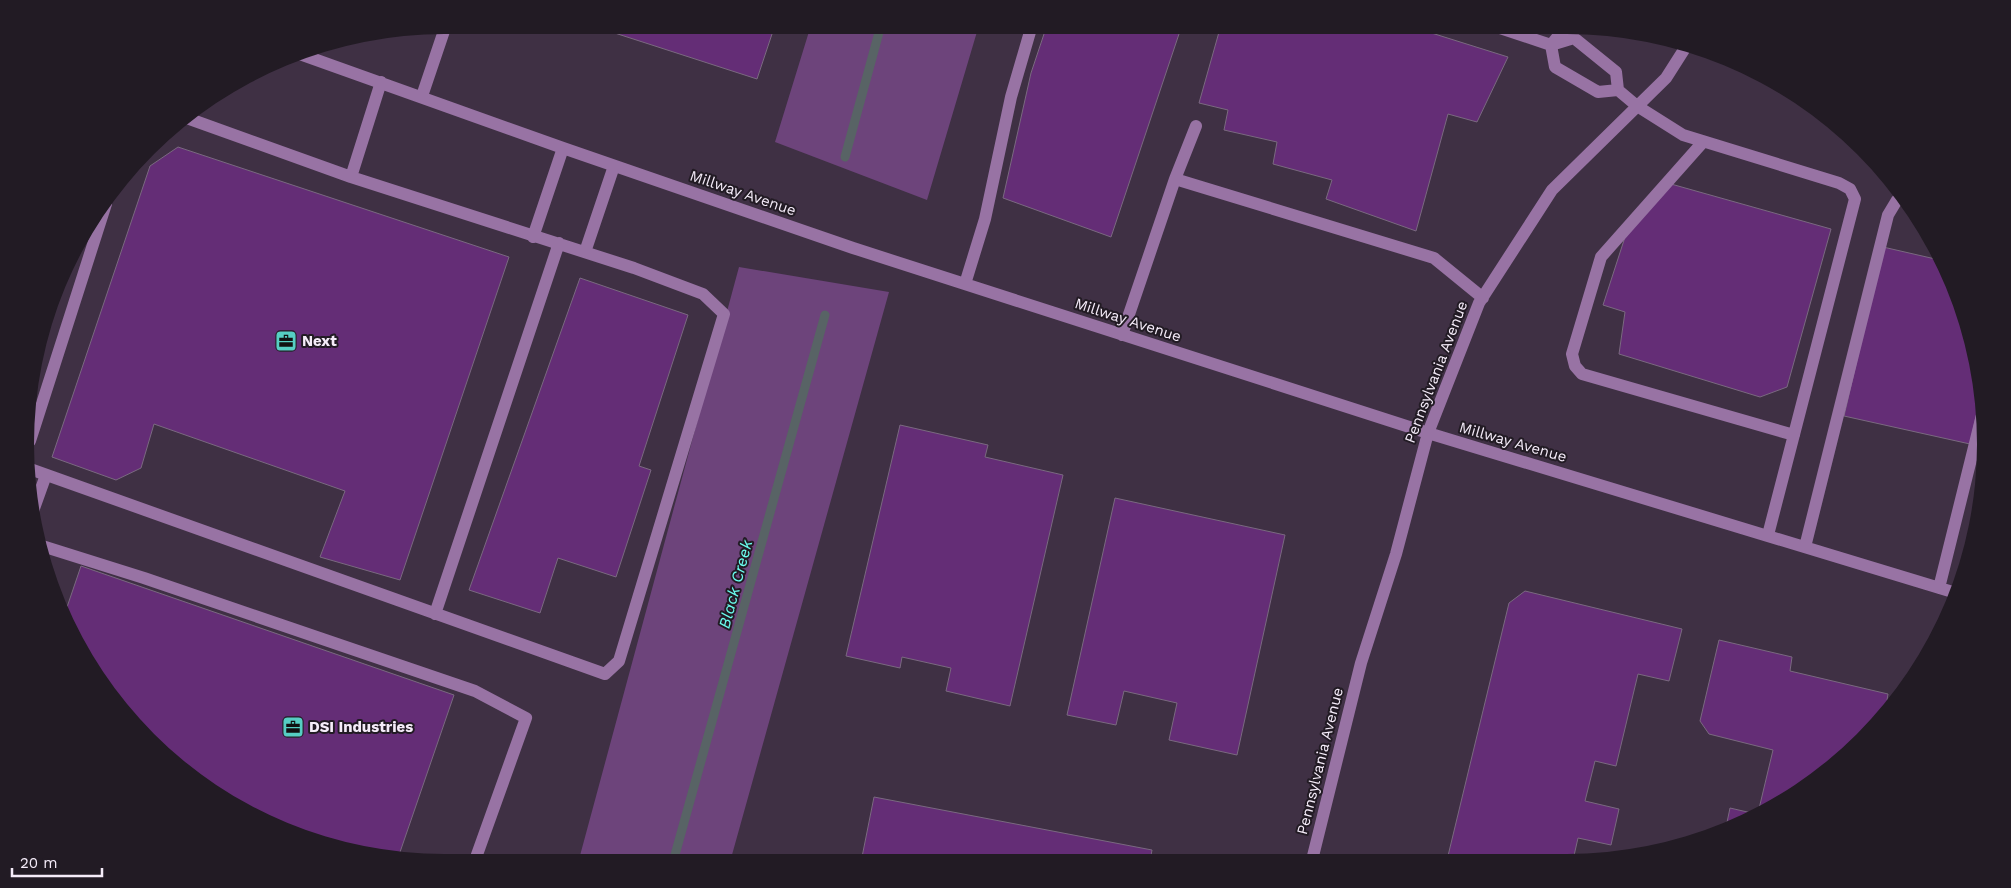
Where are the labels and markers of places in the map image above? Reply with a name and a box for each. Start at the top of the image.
office icon: Next [274,329,298,353]
place label: Next [302,332,337,350]
office icon: DSI Industries [281,715,305,739]
place label: DSI Industries [309,718,413,736]

